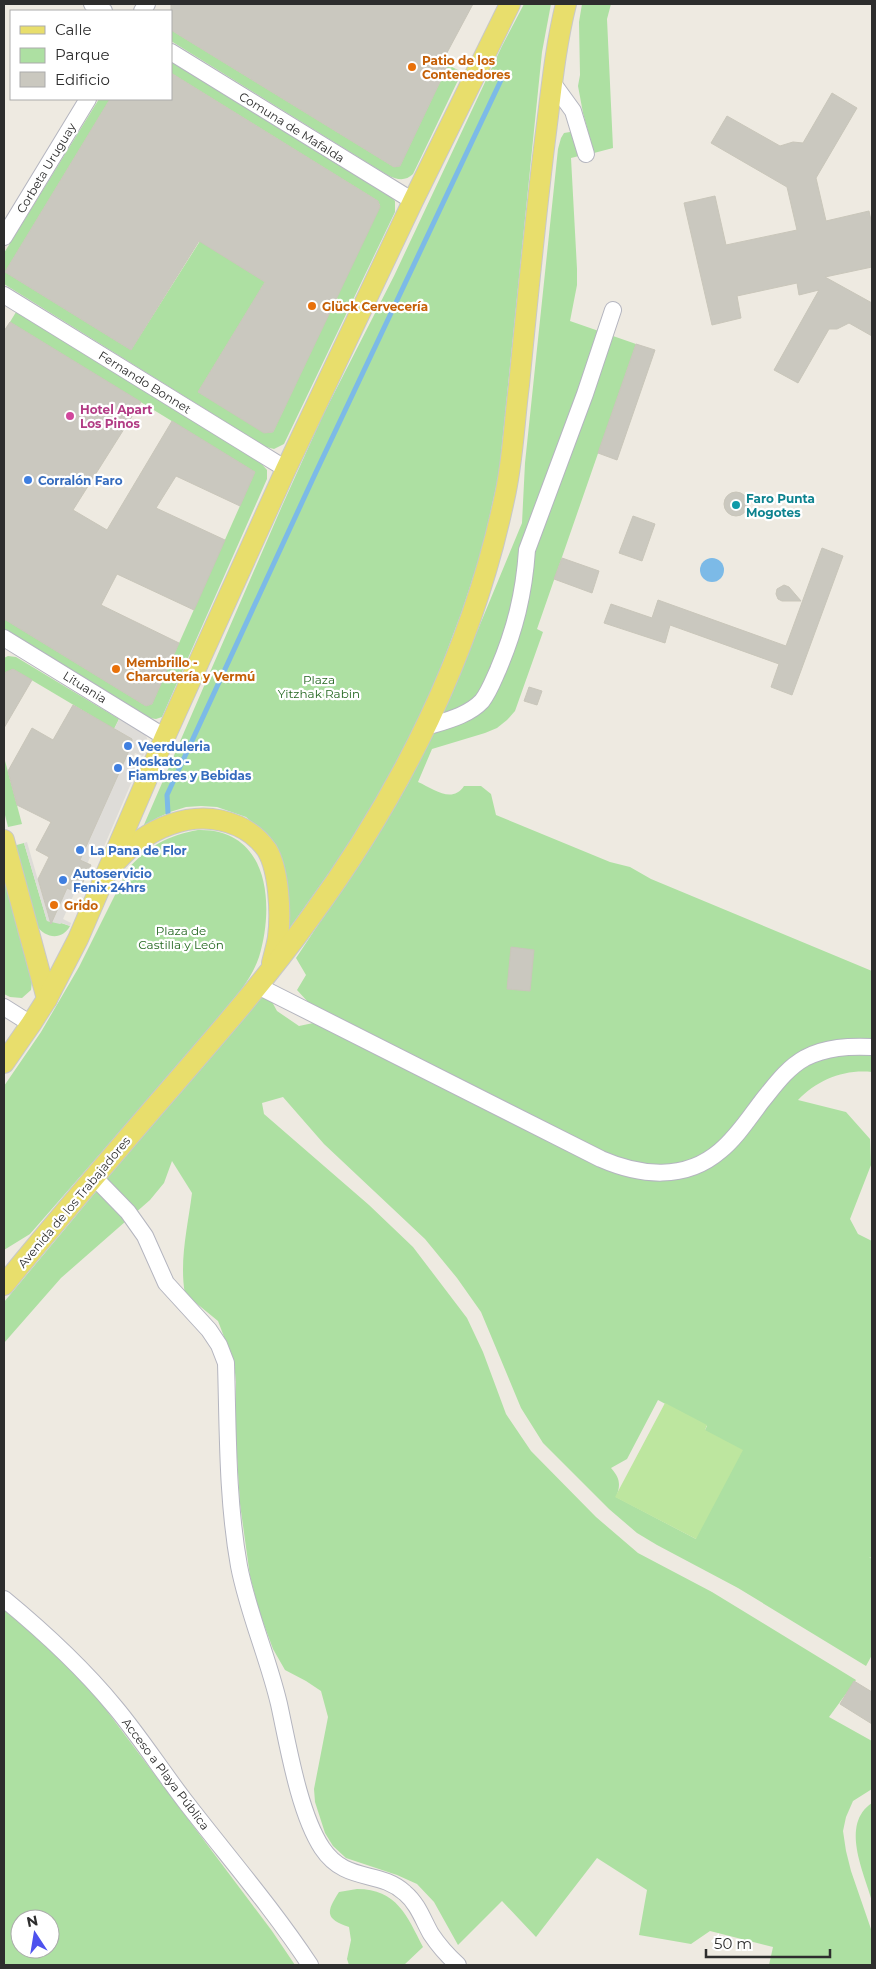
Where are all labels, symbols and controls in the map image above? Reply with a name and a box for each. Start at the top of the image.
legend [10,10,172,100]
text: Calle [55,20,92,39]
text: Parque [55,45,110,64]
place label: Patio de los Contenedores [422,53,511,82]
marker: Patio de los Contenedores [406,61,418,73]
text: Edificio [55,70,110,89]
street label: Comuna de Mafalda [237,88,347,166]
street label: Corbeta Uruguay [13,120,79,216]
place label: Glück Cervecería [322,299,428,314]
marker: Glück Cervecería [306,300,318,312]
street label: Fernando Bonnet [96,347,194,417]
place label: Hotel Apart Los Pinos [80,402,153,431]
marker: Hotel Apart Los Pinos [64,410,76,422]
place label: Corralón Faro [38,473,123,488]
marker: Corralón Faro [22,474,34,486]
place label: Faro Punta Mogotes [746,491,815,520]
marker: Faro Punta Mogotes [730,499,742,511]
place label: Membrillo - Charcutería y Vermú [126,655,255,684]
marker: Membrillo - Charcutería y Vermú [110,663,122,675]
street label: Lituania [60,668,110,706]
park label: Plaza Yitzhak Rabin [278,672,360,701]
place label: Veerduleria [137,739,210,754]
marker: Veerduleria [122,740,134,752]
place label: Moskato - Fiambres y Bebidas [128,754,252,783]
marker: Moskato - Fiambres y Bebidas [112,762,124,774]
place label: La Pana de Flor [90,843,187,858]
marker: La Pana de Flor [74,844,86,856]
place label: Autoservicio Fenix 24hrs [72,866,152,895]
marker: Autoservicio Fenix 24hrs [57,874,69,886]
place label: Grido [64,898,98,913]
marker: Grido [48,899,60,911]
park label: Plaza de Castilla y León [138,923,224,952]
street label: Avenida de los Trabajadores [15,1133,133,1271]
street label: Acceso a Playa Pública [119,1715,213,1833]
north arrow [10,1909,60,1959]
text: N [25,1911,40,1931]
scale bar [706,1926,830,1958]
text: 50 m [714,1934,752,1953]

